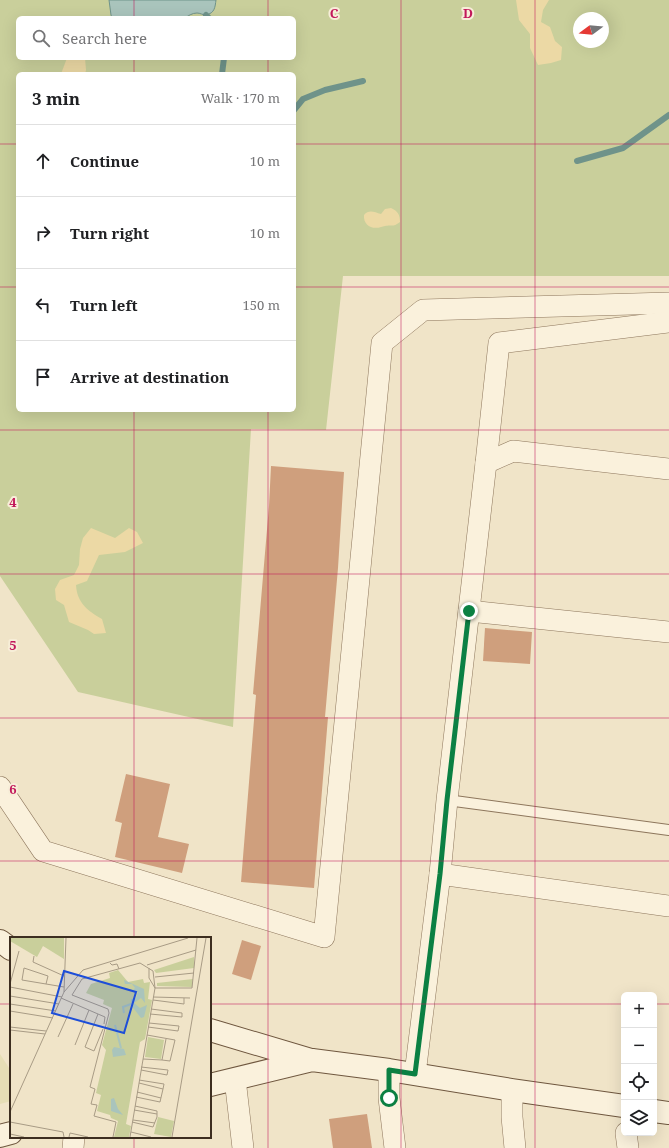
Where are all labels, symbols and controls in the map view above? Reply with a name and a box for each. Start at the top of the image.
text: C [330,4,339,22]
text: D [463,4,473,22]
north arrow [573,12,609,48]
search box [16,16,296,60]
icon: search [30,27,52,49]
text: Search here [62,28,147,48]
text: 3 min [32,87,80,110]
text: Walk · 170 m [201,89,280,107]
icon: ahead [32,150,54,172]
text: Continue [70,151,139,171]
text: 10 m [250,152,280,170]
icon: right [32,222,54,244]
text: Turn right [70,223,149,243]
text: 10 m [250,224,280,242]
icon: left [32,294,54,316]
text: Turn left [70,295,138,315]
text: 150 m [243,296,280,314]
icon: arrive [32,366,54,388]
text: Arrive at destination [70,367,229,387]
text: 4 [9,493,17,511]
route end [460,602,478,620]
text: 5 [9,636,17,654]
text: 6 [9,780,17,798]
inset map [10,937,211,1138]
map controls [621,992,657,1136]
button: + [621,992,657,1028]
button: − [621,1028,657,1064]
button: locate [621,1064,657,1100]
route start [380,1089,398,1107]
button: layers [621,1100,657,1136]

